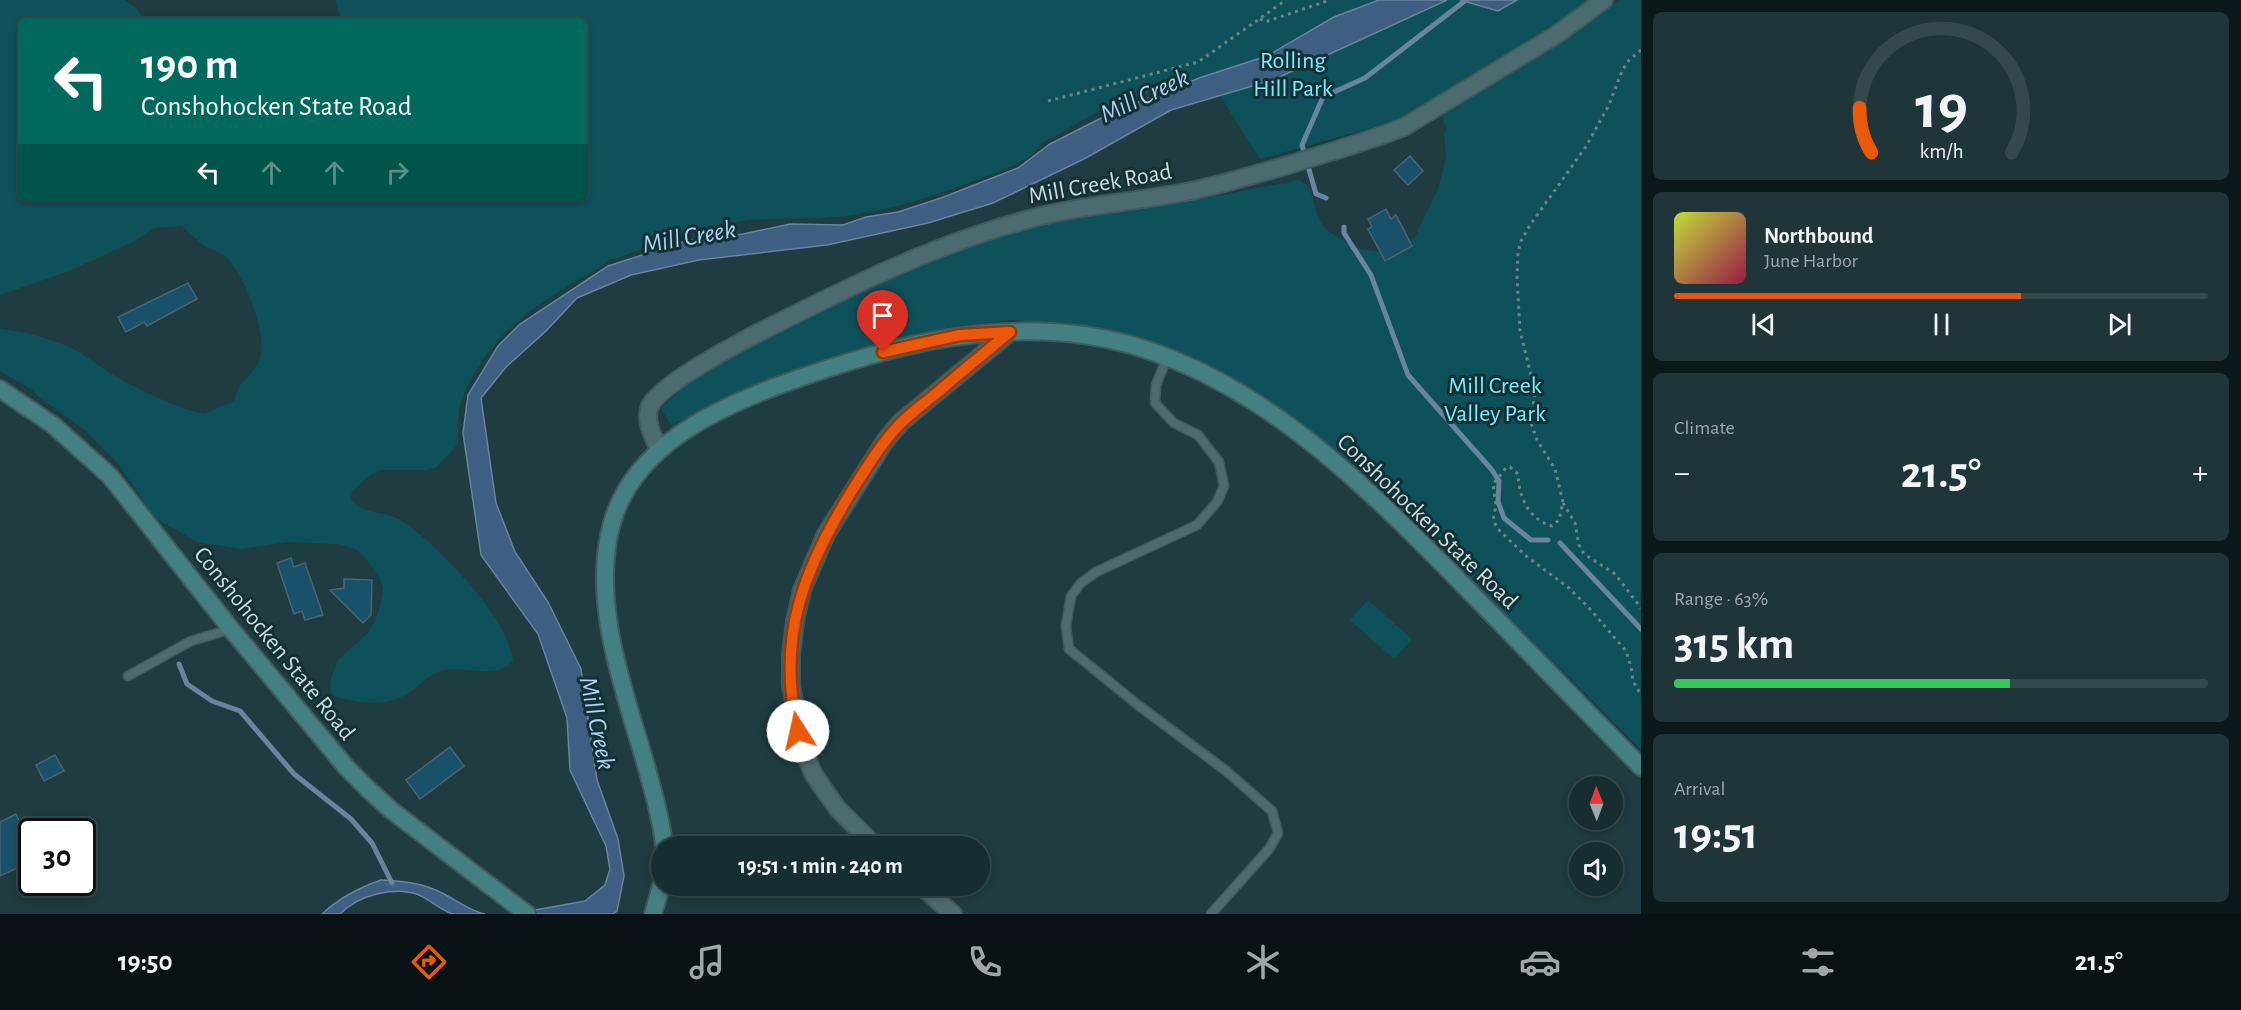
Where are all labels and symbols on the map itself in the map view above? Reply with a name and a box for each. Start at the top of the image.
park label: Rolling Hill Park [1253,49,1333,101]
water label: Mill Creek [1096,64,1193,128]
street label: Mill Creek Road [1027,160,1174,208]
water label: Mill Creek [640,216,738,258]
pin [857,290,908,352]
park label: Mill Creek Valley Park [1444,374,1546,426]
street label: Conshohocken State Road [1332,429,1522,614]
street label: Conshohocken State Road [189,543,359,745]
water label: Mill Creek [574,674,620,772]
position arrow [766,699,830,763]
north arrow [1569,776,1623,830]
speed limit sign: 30 [18,818,96,896]

